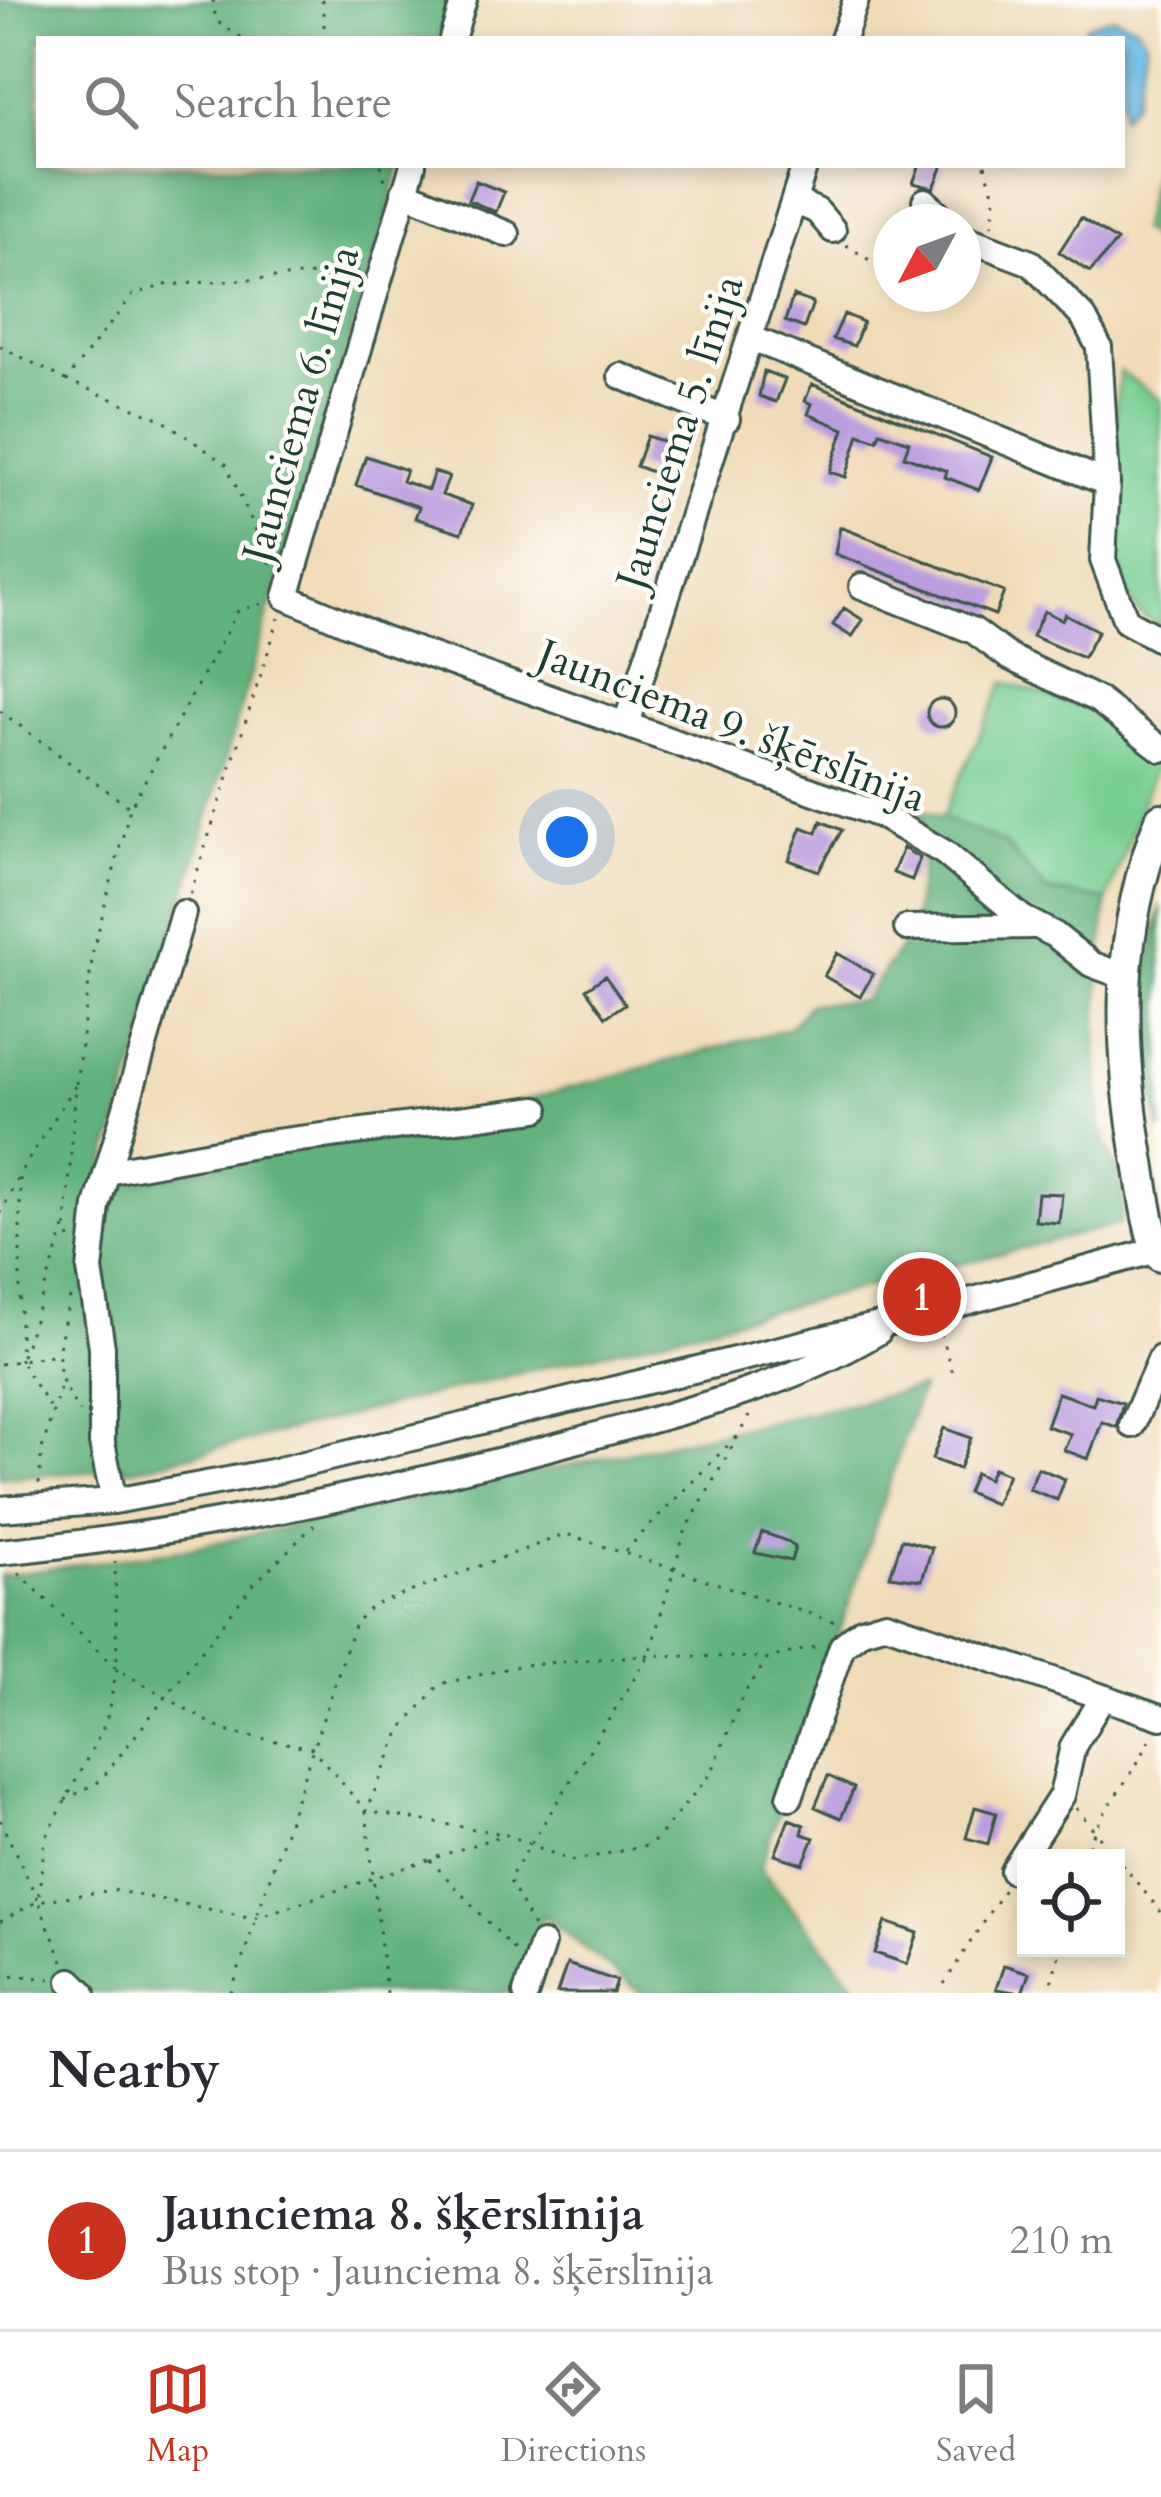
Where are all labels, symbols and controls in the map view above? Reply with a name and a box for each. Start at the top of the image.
search box [36,36,1125,168]
icon: search [78,69,144,135]
text: Search here [174,72,392,133]
north arrow [873,204,981,312]
street label: Jaunciema 6. līnija [227,239,373,575]
street label: Jaunciema 5. līnija [601,268,758,602]
street label: Jaunciema 9. šķērslīnija [524,624,934,826]
your location [537,807,597,867]
pin: 1 [883,1252,961,1342]
map controls [1017,1849,1125,1957]
button: locate [1017,1849,1125,1957]
text: Nearby [48,2036,220,2106]
text: Jaunciema 8. šķērslīnija [162,2184,644,2245]
text: 1 [77,2214,97,2267]
text: 210 m [1010,2214,1113,2267]
text: Bus stop · Jaunciema 8. šķērslīnija [162,2245,714,2298]
tab: Map [145,2356,211,2473]
tab: Directions [501,2356,646,2473]
tab: Saved [936,2356,1016,2473]

